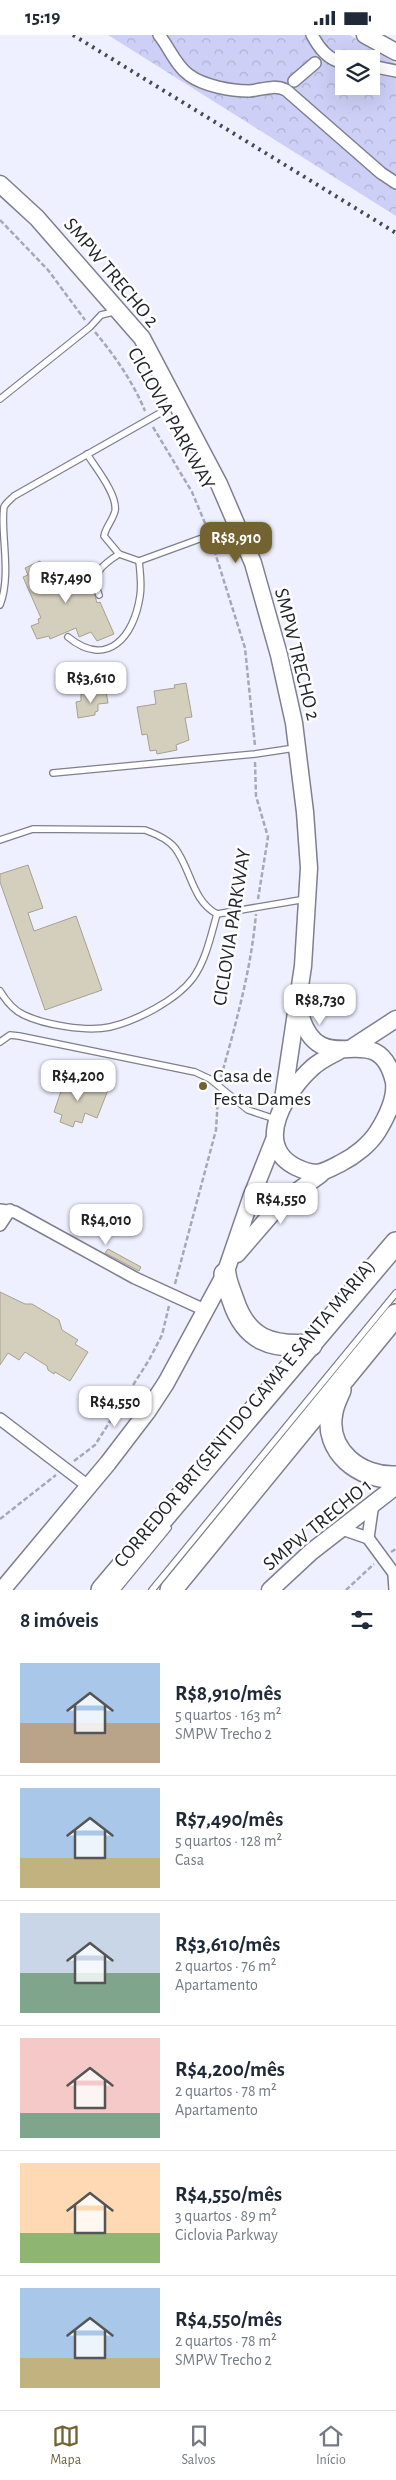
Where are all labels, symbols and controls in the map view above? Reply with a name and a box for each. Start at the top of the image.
text: 15:19 [25,8,60,27]
map controls [335,50,380,95]
button: layers [335,50,380,95]
street label: SMPW TRECHO 2 [60,214,162,331]
street label: CICLOVIA PARKWAY [124,344,219,493]
pin: R$8,910 [190,521,282,564]
text: R$8,910 [211,530,261,546]
pin: R$7,490 [20,561,112,604]
text: R$7,490 [40,570,92,586]
street label: SMPW TRECHO 2 [271,586,323,722]
pin: R$3,610 [45,661,137,704]
text: R$3,610 [66,670,116,686]
street label: CICLOVIA PARKWAY [210,847,254,1007]
pin: R$8,730 [274,983,366,1026]
text: R$8,730 [295,992,345,1008]
pin: R$4,200 [32,1059,124,1102]
place label: Casa de Festa Dames [213,1066,311,1109]
text: R$4,200 [52,1068,104,1084]
marker: Casa de Festa Dames [197,1080,209,1092]
pin: R$4,550 [235,1183,327,1225]
text: R$4,550 [256,1191,306,1207]
pin: R$4,010 [60,1203,152,1246]
text: R$4,010 [81,1212,131,1228]
street label: CORREDOR BRT(SENTIDO GAMA E SANTA MARIA) [110,1256,379,1571]
pin: R$4,550 [69,1385,161,1428]
text: R$4,550 [90,1394,140,1410]
street label: SMPW TRECHO 1 [260,1475,376,1574]
icon: filters [348,1606,376,1634]
text: 8 imóveis [20,1610,99,1631]
icon: home [60,1683,120,1743]
text: R$8,910/mês [175,1683,282,1704]
text: 5 quartos · 163 m² [175,1707,281,1723]
text: SMPW Trecho 2 [175,1726,272,1742]
icon: home [60,1808,120,1868]
text: R$7,490/mês [175,1809,283,1830]
text: 5 quartos · 128 m² [175,1833,282,1849]
text: Casa [175,1852,204,1868]
icon: home [60,1933,120,1993]
text: R$3,610/mês [175,1934,280,1955]
text: 2 quartos · 76 m² [175,1958,276,1974]
text: Apartamento [175,1977,258,1993]
icon: home [60,2058,120,2118]
text: R$4,200/mês [175,2059,285,2080]
text: 2 quartos · 78 m² [175,2083,277,2099]
text: Apartamento [175,2102,258,2118]
icon: home [60,2183,120,2243]
text: R$4,550/mês [175,2184,282,2205]
text: 3 quartos · 89 m² [175,2208,277,2224]
text: Ciclovia Parkway [175,2227,278,2243]
icon: home [60,2308,120,2368]
text: R$4,550/mês [175,2309,282,2330]
text: 2 quartos · 78 m² [175,2333,277,2349]
text: SMPW Trecho 2 [175,2352,272,2368]
tab: Mapa [50,2422,81,2469]
tab: Salvos [182,2422,216,2469]
tab: Início [316,2422,346,2469]

